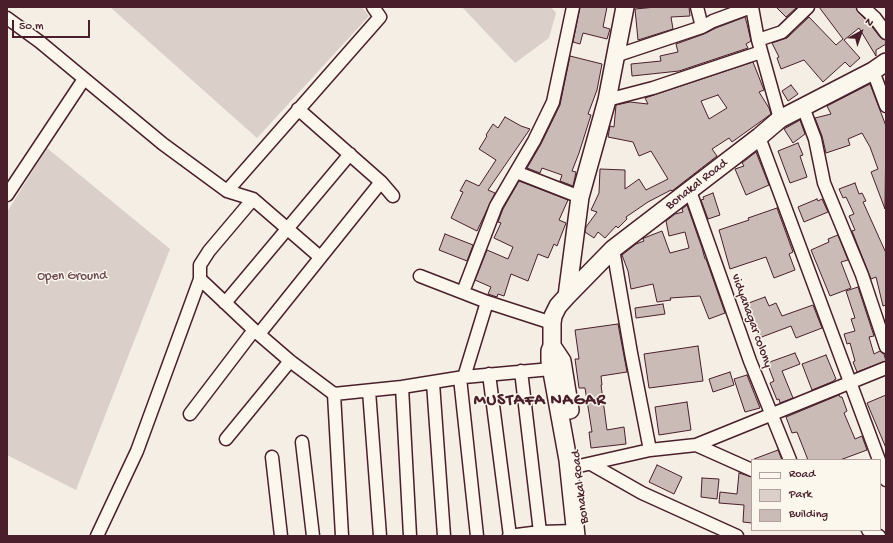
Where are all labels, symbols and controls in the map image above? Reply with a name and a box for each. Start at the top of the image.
scale bar [14,12,92,38]
north arrow [841,12,881,52]
text: N [862,16,875,30]
text: 50 m [19,20,44,34]
street label: Bonakal Road [663,156,731,214]
park label: Open Ground [37,269,107,285]
street label: vidyanagar colony [727,272,775,370]
district label: MUSTAFA NAGAR [474,391,606,411]
street label: Bonakal Road [569,449,593,525]
legend [751,459,881,531]
text: Road [789,468,815,482]
text: Park [789,488,812,502]
text: Building [789,508,828,522]

